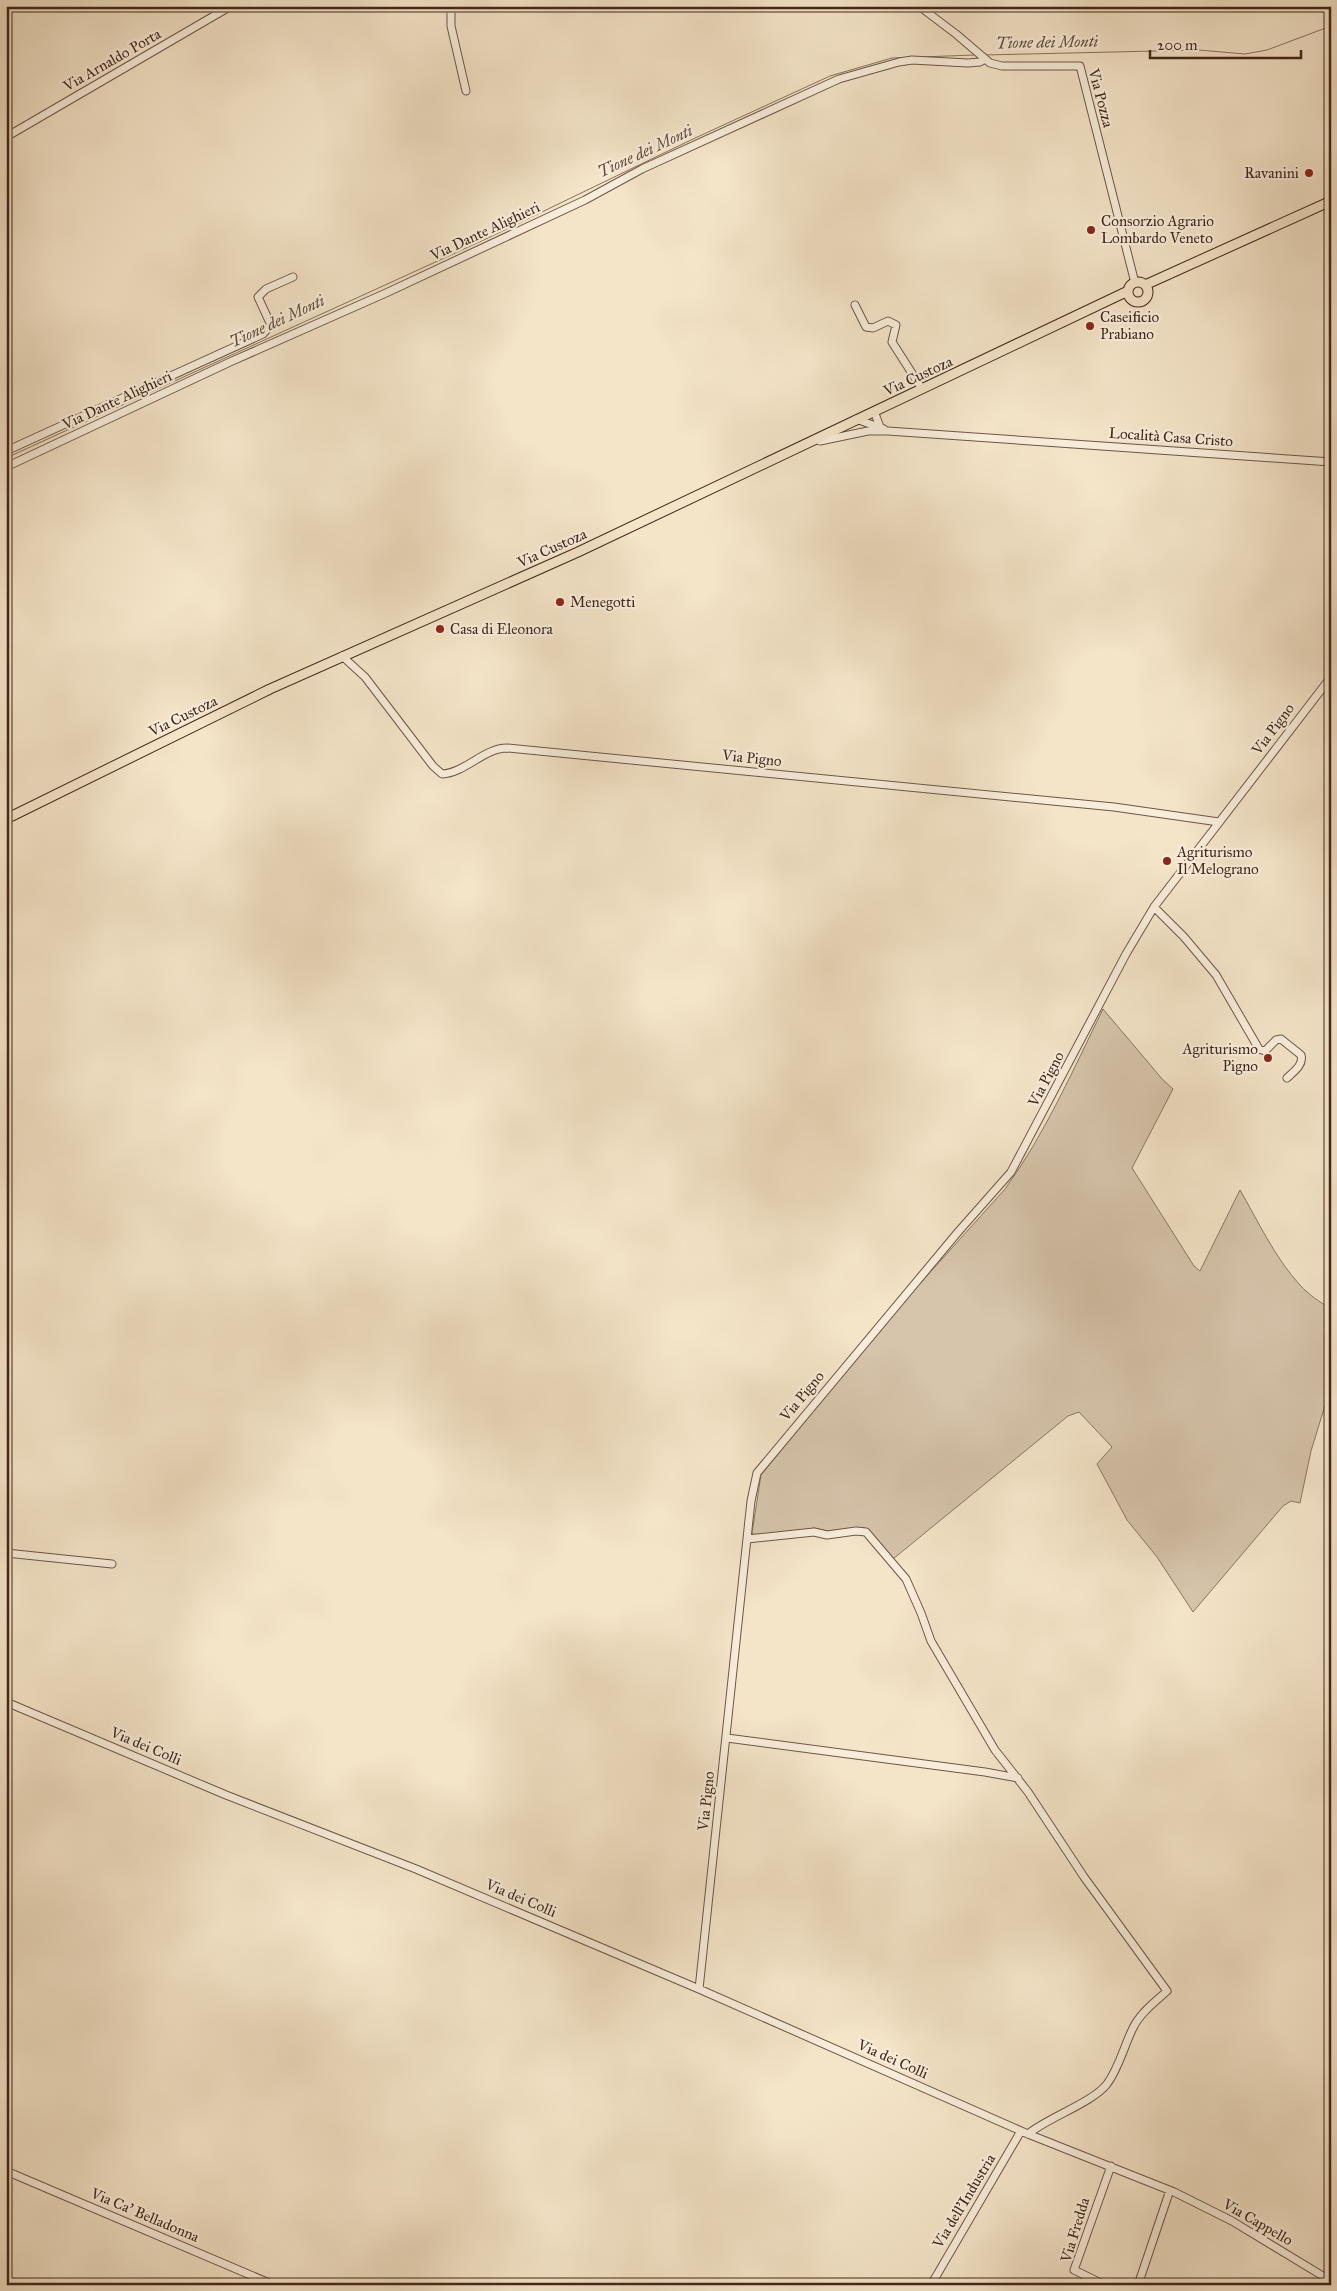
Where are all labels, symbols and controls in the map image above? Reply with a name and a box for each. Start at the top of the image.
street label: Via Arnaldo Porta [59,24,165,96]
scale bar [1150,28,1301,60]
water label: Tione dei Monti [996,32,1099,52]
text: 200 m [1157,36,1198,54]
street label: Via Pozza [1084,66,1118,130]
water label: Tione dei Monti [595,121,696,181]
place label: Ravanini [1244,164,1299,182]
marker: Ravanini [1303,167,1315,179]
street label: Via Dante Alighieri [426,198,543,265]
place label: Consorzio Agrario Lombardo Veneto [1101,212,1214,247]
marker: Consorzio Agrario Lombardo Veneto [1085,224,1097,236]
water label: Tione dei Monti [227,291,328,351]
place label: Caseificio Prabiano [1100,308,1159,343]
marker: Caseificio Prabiano [1084,320,1096,332]
street label: Via Custoza [880,352,956,400]
street label: Via Dante Alighieri [58,367,175,434]
street label: Località Casa Cristo [1108,424,1234,450]
street label: Via Custoza [514,524,590,572]
place label: Menegotti [570,593,635,611]
marker: Menegotti [554,596,566,608]
place label: Casa di Eleonora [450,620,554,638]
marker: Casa di Eleonora [434,623,446,635]
street label: Via Custoza [145,691,221,741]
street label: Via Pigno [1247,700,1298,759]
street label: Via Pigno [720,746,783,770]
place label: Agriturismo Il Melograno [1176,843,1259,878]
marker: Agriturismo Il Melograno [1161,855,1173,867]
place label: Agriturismo Pigno [1181,1040,1258,1075]
street label: Via Pigno [1024,1048,1068,1110]
marker: Agriturismo Pigno [1262,1052,1274,1064]
street label: Via Pigno [775,1367,828,1425]
street label: Via dei Colli [107,1723,184,1769]
street label: Via Pigno [694,1770,718,1833]
street label: Via dei Colli [482,1875,559,1921]
street label: Via dei Colli [854,2035,931,2083]
street label: Via dell'Industria [928,2150,1000,2252]
street label: Via Ca' Belladonna [87,2184,203,2246]
street label: Via Cappello [1219,2194,1296,2249]
street label: Via Fredda [1056,2195,1094,2265]

